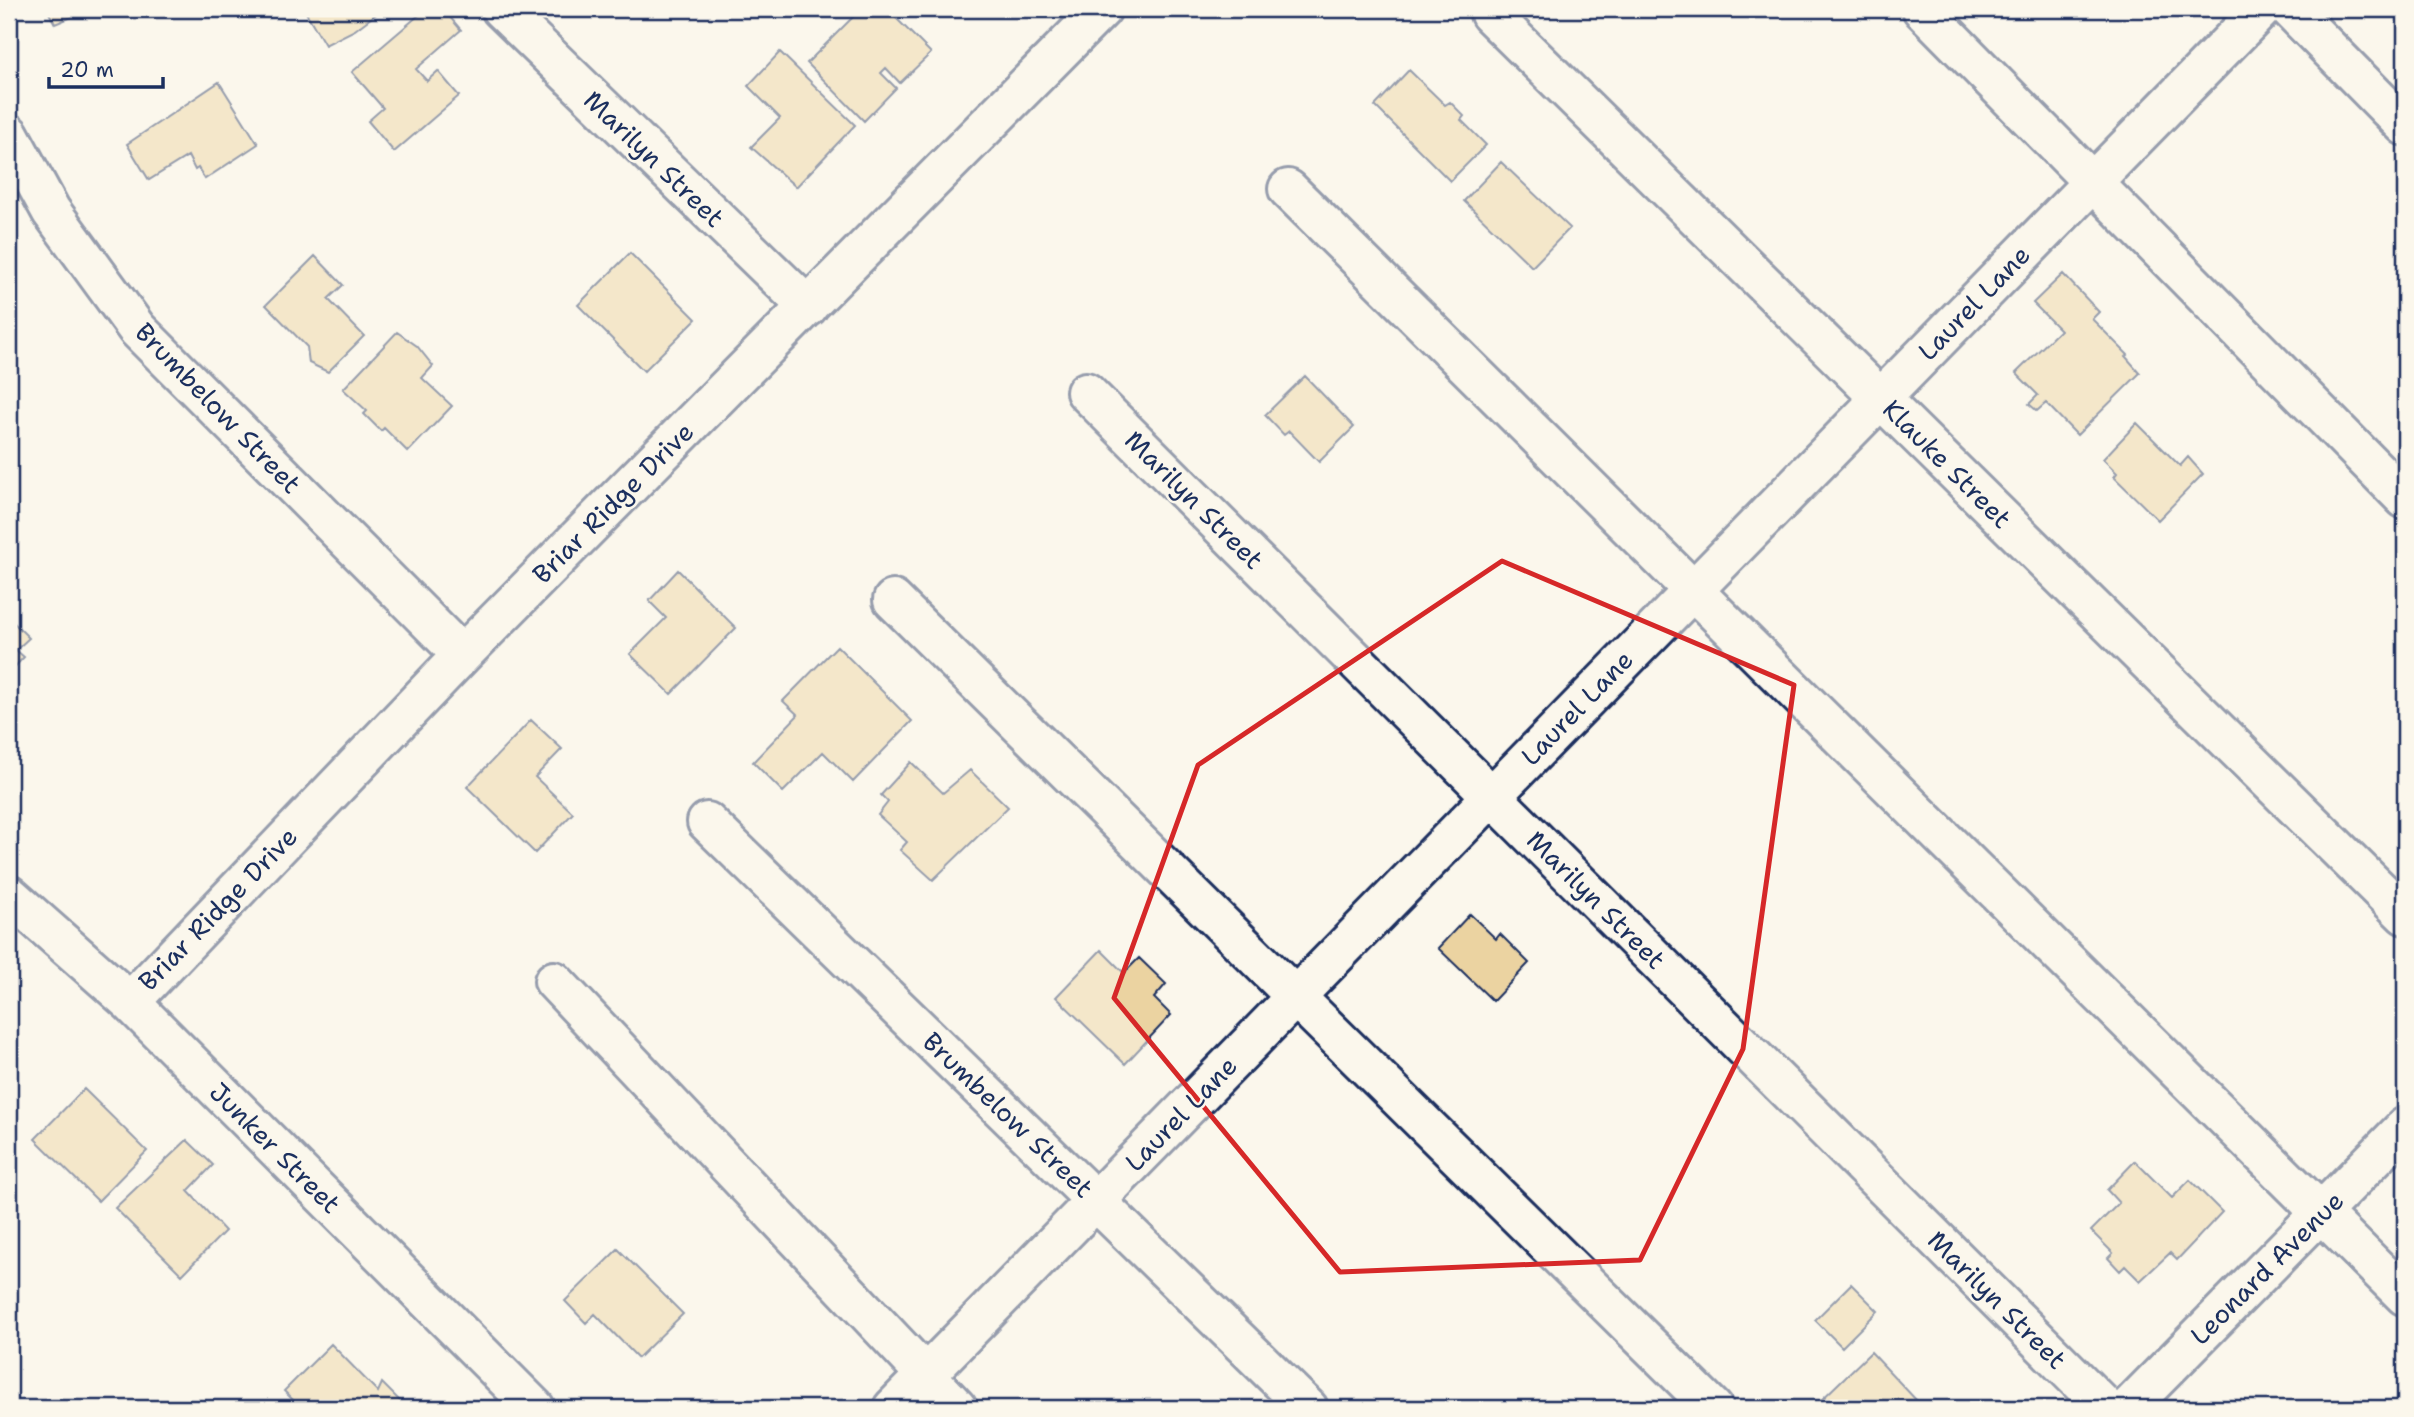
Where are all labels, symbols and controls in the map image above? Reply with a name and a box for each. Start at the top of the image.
scale bar [49,46,163,90]
text: 20 m [60,56,114,84]
street label: Marilyn Street [577,83,732,235]
street label: Laurel Lane [1910,238,2037,368]
street label: Brumbelow Street [128,315,309,501]
street label: Klauke Street [1875,392,2019,536]
street label: Briar Ridge Drive [524,414,701,591]
street label: Marilyn Street [1117,423,1271,577]
street label: Laurel Lane [1513,643,1640,773]
street label: Briar Ridge Drive [130,819,305,998]
street label: Marilyn Street [1519,823,1673,977]
street label: Brumbelow Street [915,1024,1101,1205]
street label: Laurel Lane [1117,1049,1244,1179]
street label: Junker Street [202,1074,349,1221]
street label: Leonard Avenue [2182,1183,2351,1352]
street label: Marilyn Street [1920,1223,2074,1377]

